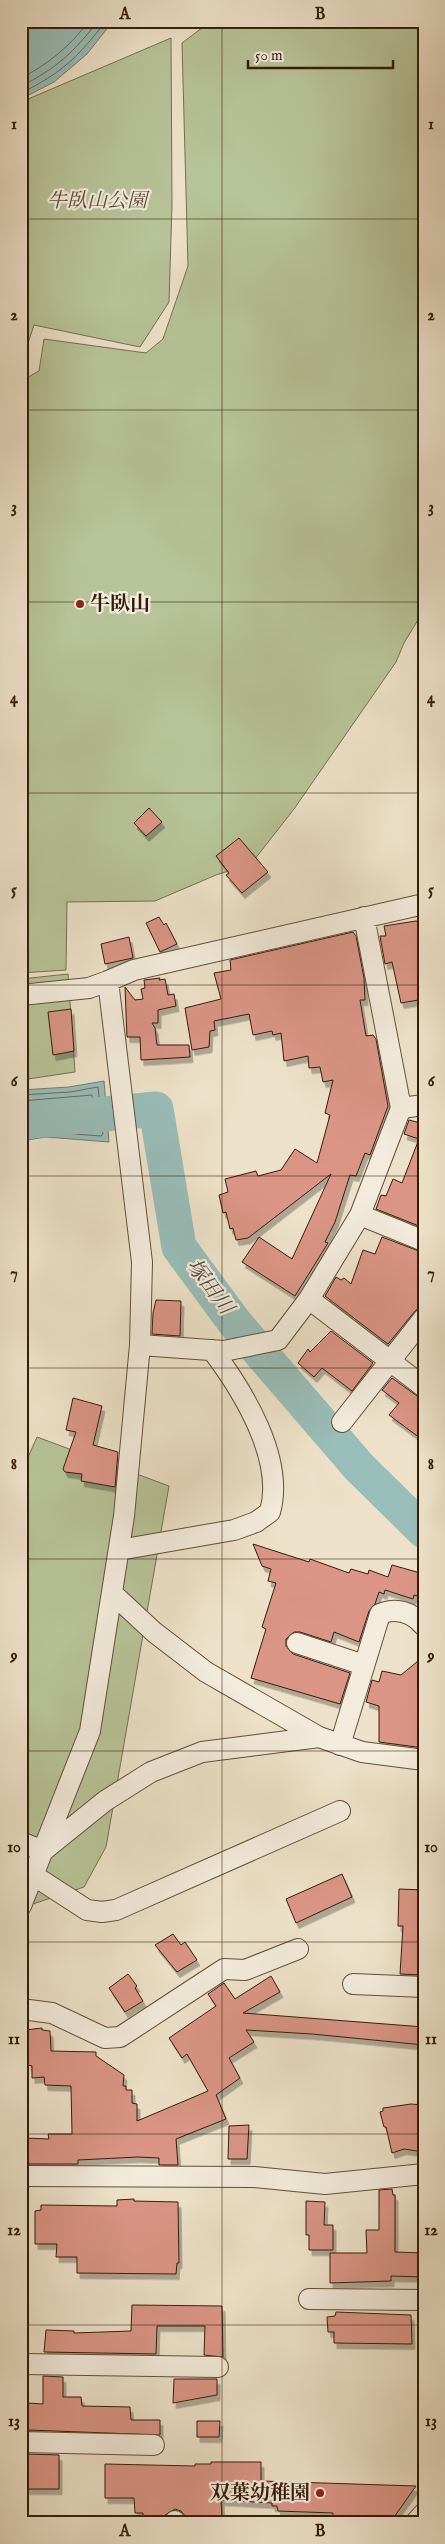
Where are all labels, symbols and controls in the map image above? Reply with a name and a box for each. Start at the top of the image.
text: A [119,5,132,25]
text: B [315,5,326,25]
scale bar [248,38,392,70]
text: 50 m [255,46,283,65]
text: 1 [11,115,17,135]
text: 1 [428,115,434,135]
park label: 牛臥山公園 [47,189,150,214]
text: 2 [10,306,18,326]
text: 2 [427,306,435,326]
text: 3 [11,498,17,518]
text: 3 [428,498,434,518]
place label: 牛臥山 [90,592,150,617]
marker: 牛臥山 [74,598,86,610]
text: 4 [10,689,19,709]
text: 4 [427,689,436,709]
text: 5 [11,881,17,901]
text: 5 [428,881,434,901]
text: 6 [11,1072,19,1092]
text: 6 [428,1072,436,1092]
water label: 塚田川 [179,1254,240,1322]
text: 7 [10,1264,18,1284]
text: 7 [427,1264,435,1284]
text: 8 [11,1455,17,1475]
text: 8 [428,1455,434,1475]
text: 9 [10,1647,18,1667]
text: 9 [427,1647,435,1667]
text: 10 [7,1838,21,1858]
text: 10 [424,1838,438,1858]
text: 11 [8,2030,20,2050]
text: 11 [425,2030,437,2050]
text: 12 [7,2221,21,2241]
text: 12 [424,2221,438,2241]
text: 13 [8,2412,20,2432]
text: 13 [425,2412,437,2432]
place label: 双葉幼稚園 [210,2481,310,2506]
marker: 双葉幼稚園 [314,2487,326,2499]
text: A [119,2522,132,2542]
text: B [315,2522,326,2542]

